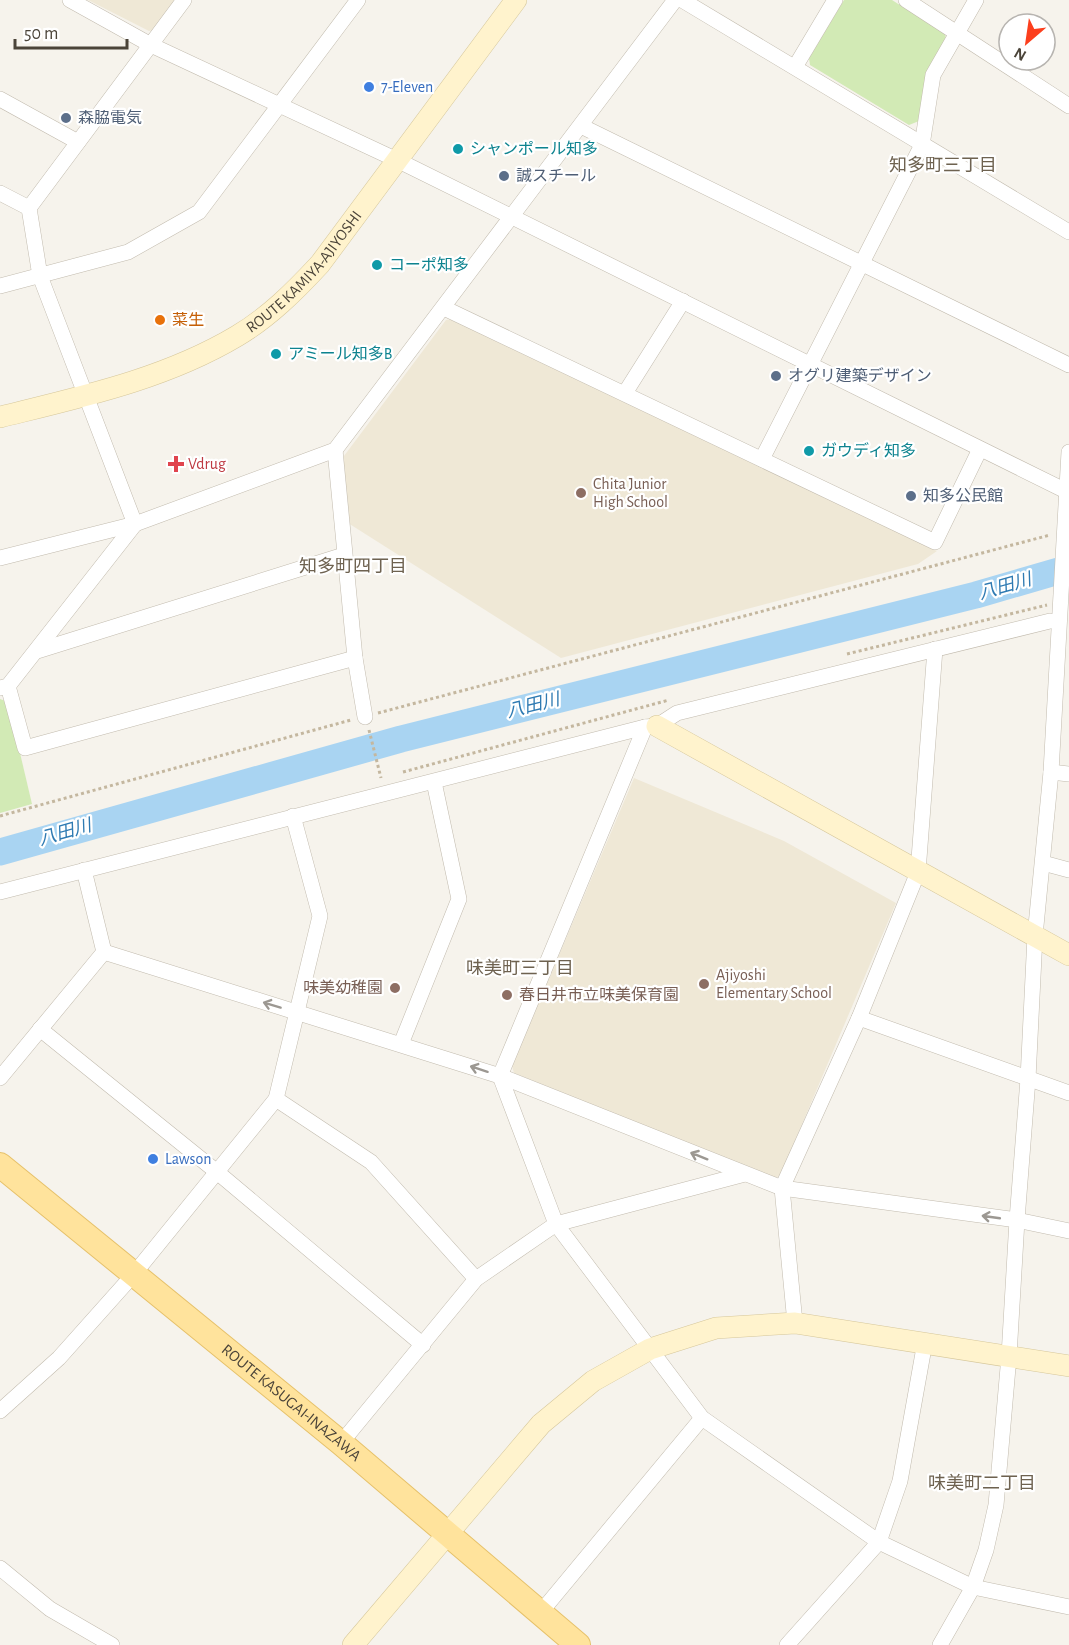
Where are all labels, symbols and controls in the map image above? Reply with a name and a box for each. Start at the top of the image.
scale bar [15,12,128,50]
north arrow [997,12,1057,72]
text: 50 m [24,25,58,43]
text: N [1011,45,1029,64]
place label: 7-Eleven [381,79,433,95]
marker: 7-Eleven [362,80,376,94]
place label: 森脇電気 [78,109,142,126]
marker: 森脇電気 [59,111,73,125]
place label: シャンポール知多 [470,140,598,157]
marker: シャンポール知多 [451,142,465,156]
district label: 知多町三丁目 [889,155,997,175]
place label: 誠スチール [516,168,596,184]
marker: 誠スチール [497,169,511,183]
street label: ROUTE KAMIYA-AJIYOSHI [243,208,365,336]
place label: コーポ知多 [389,256,469,273]
marker: コーポ知多 [370,258,384,272]
place label: 菜生 [172,312,204,328]
marker: 菜生 [153,313,167,327]
place label: アミール知多B [288,345,392,362]
marker: アミール知多B [269,347,283,361]
place label: オグリ建築デザイン [788,367,932,384]
marker: オグリ建築デザイン [769,369,783,383]
place label: ガウディ知多 [821,442,916,459]
marker: ガウディ知多 [802,444,816,458]
place label: Vdrug [188,456,226,472]
marker: Vdrug [169,457,183,471]
place label: Chita Junior High School [593,476,668,510]
marker: Chita Junior High School [574,486,588,500]
place label: 知多公民館 [923,487,1003,504]
marker: 知多公民館 [904,489,918,503]
district label: 知多町四丁目 [299,556,407,576]
water label: 八田川 [976,569,1035,603]
water label: 八田川 [504,689,563,721]
water label: 八田川 [36,815,95,849]
district label: 味美町三丁目 [466,958,574,978]
place label: Ajiyoshi Elementary School [716,967,832,1002]
marker: Ajiyoshi Elementary School [697,977,711,991]
place label: 味美幼稚園 [303,979,383,996]
marker: 味美幼稚園 [388,981,402,995]
place label: 春日井市立味美保育園 [519,986,679,1003]
marker: 春日井市立味美保育園 [500,988,514,1002]
one-way arrow [263,999,282,1010]
one-way arrow [470,1063,489,1074]
one-way arrow [690,1150,709,1161]
place label: Lawson [165,1151,212,1167]
marker: Lawson [146,1152,160,1166]
one-way arrow [981,1211,1001,1222]
street label: ROUTE KASUGAI-INAZAWA [219,1341,364,1464]
district label: 味美町二丁目 [928,1473,1036,1493]

